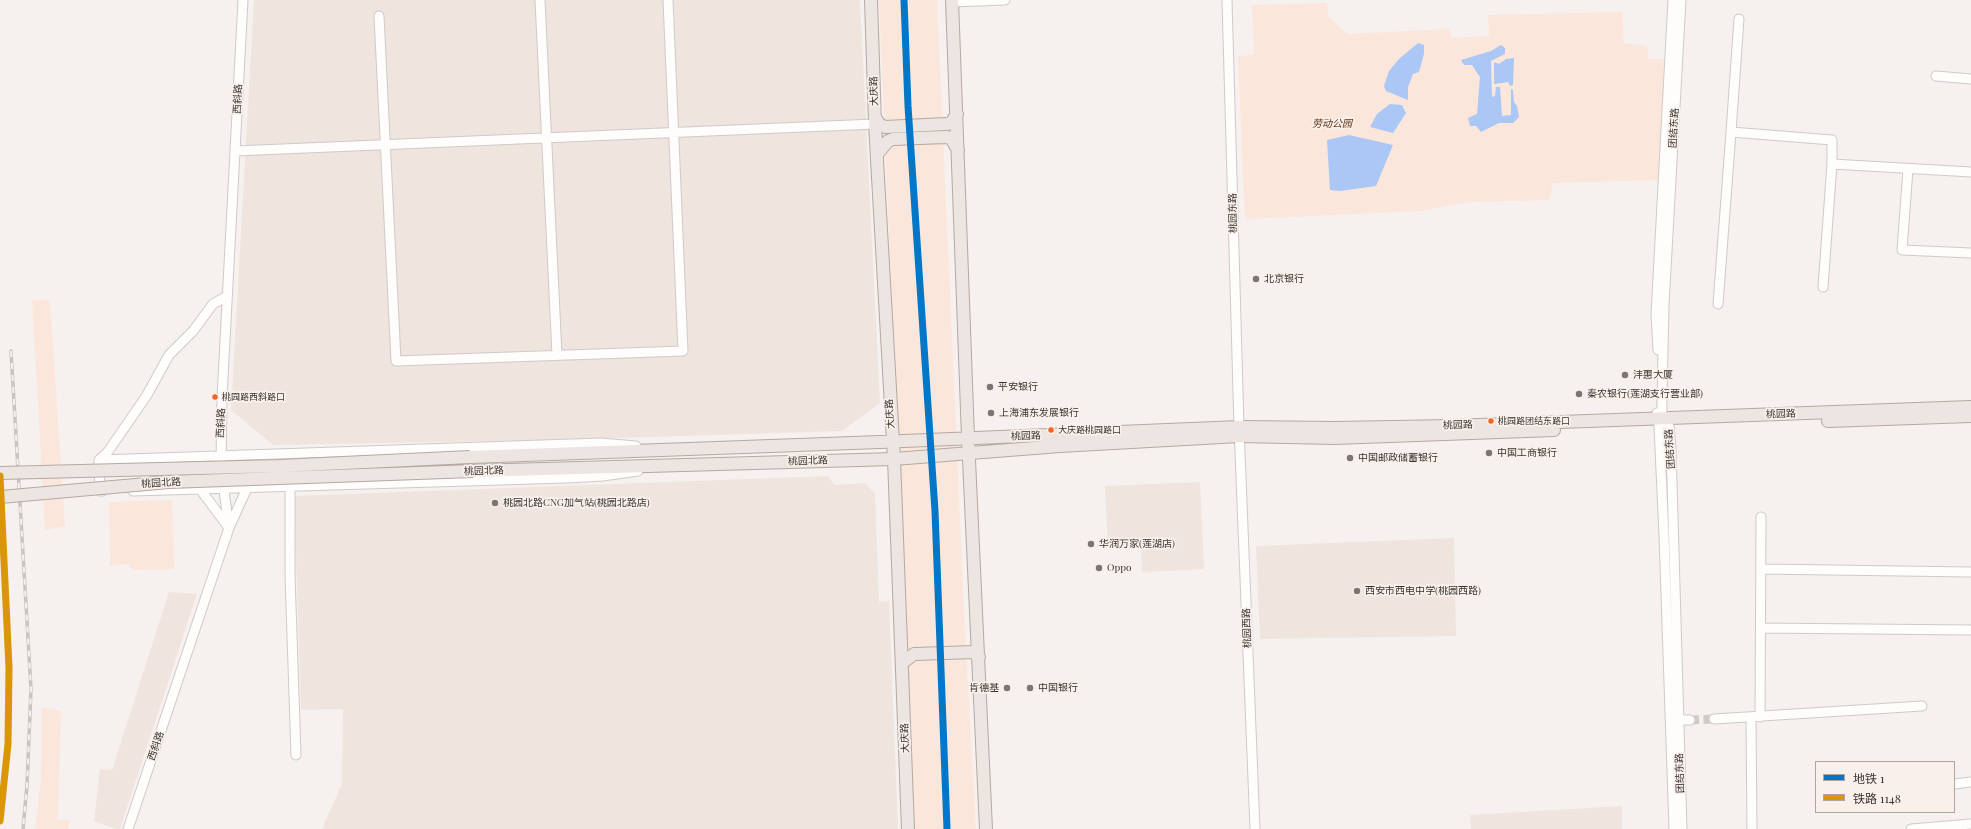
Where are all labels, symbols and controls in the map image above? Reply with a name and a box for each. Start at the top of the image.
street label: 大庆路 [867,76,881,106]
street label: 西斜路 [231,84,245,114]
street label: 团结东路 [1667,108,1681,148]
park label: 劳动公园 [1312,118,1352,130]
street label: 桃园东路 [1227,193,1239,233]
place label: 北京银行 [1264,273,1304,285]
marker: 北京银行 [1251,274,1261,284]
place label: 沣惠大厦 [1633,369,1673,381]
marker: 沣惠大厦 [1620,370,1630,380]
place label: 平安银行 [998,381,1038,393]
marker: 平安银行 [985,382,995,392]
place label: 秦农银行(莲湖支行营业部) [1587,388,1703,400]
marker: 秦农银行(莲湖支行营业部) [1574,389,1584,399]
marker: 桃园路西斜路口 [210,392,220,402]
place label: 桃园路西斜路口 [222,392,285,402]
street label: 大庆路 [883,399,897,429]
place label: 上海浦东发展银行 [999,407,1079,419]
street label: 桃园路 [1766,407,1796,421]
street label: 西斜路 [214,408,228,438]
marker: 上海浦东发展银行 [986,408,996,418]
marker: 桃园路团结东路口 [1486,416,1496,426]
place label: 桃园路团结东路口 [1498,416,1570,426]
street label: 桃园路 [1443,418,1473,432]
marker: 大庆路桃园路口 [1046,425,1056,435]
place label: 大庆路桃园路口 [1058,425,1121,435]
street label: 桃园路 [1011,429,1041,443]
street label: 团结东路 [1663,429,1677,469]
place label: 中国工商银行 [1497,447,1557,459]
marker: 中国工商银行 [1484,448,1494,458]
place label: 中国邮政储蓄银行 [1358,452,1438,464]
marker: 中国邮政储蓄银行 [1345,453,1355,463]
street label: 桃园北路 [788,454,828,468]
street label: 桃园北路 [464,464,504,478]
street label: 桃园北路 [141,476,181,490]
place label: 桃园北路CNG加气站(桃园北路店) [503,497,650,509]
marker: 桃园北路CNG加气站(桃园北路店) [490,498,500,508]
place label: 华润万家(莲湖店) [1099,538,1175,550]
marker: 华润万家(莲湖店) [1086,539,1096,549]
place label: Oppo [1107,562,1132,574]
marker: Oppo [1094,563,1104,573]
place label: 西安市西电中学(桃园西路) [1365,585,1481,597]
marker: 西安市西电中学(桃园西路) [1352,586,1362,596]
street label: 桃园西路 [1240,608,1254,648]
place label: 肯德基 [969,682,999,694]
place label: 中国银行 [1038,682,1078,694]
marker: 肯德基 [1002,683,1012,693]
marker: 中国银行 [1025,683,1035,693]
street label: 大庆路 [898,723,912,753]
street label: 西斜路 [145,730,167,762]
street label: 团结东路 [1673,753,1687,793]
legend [1815,761,1955,813]
text: 地铁 1 [1853,770,1884,786]
text: 铁路 1148 [1853,790,1901,806]

